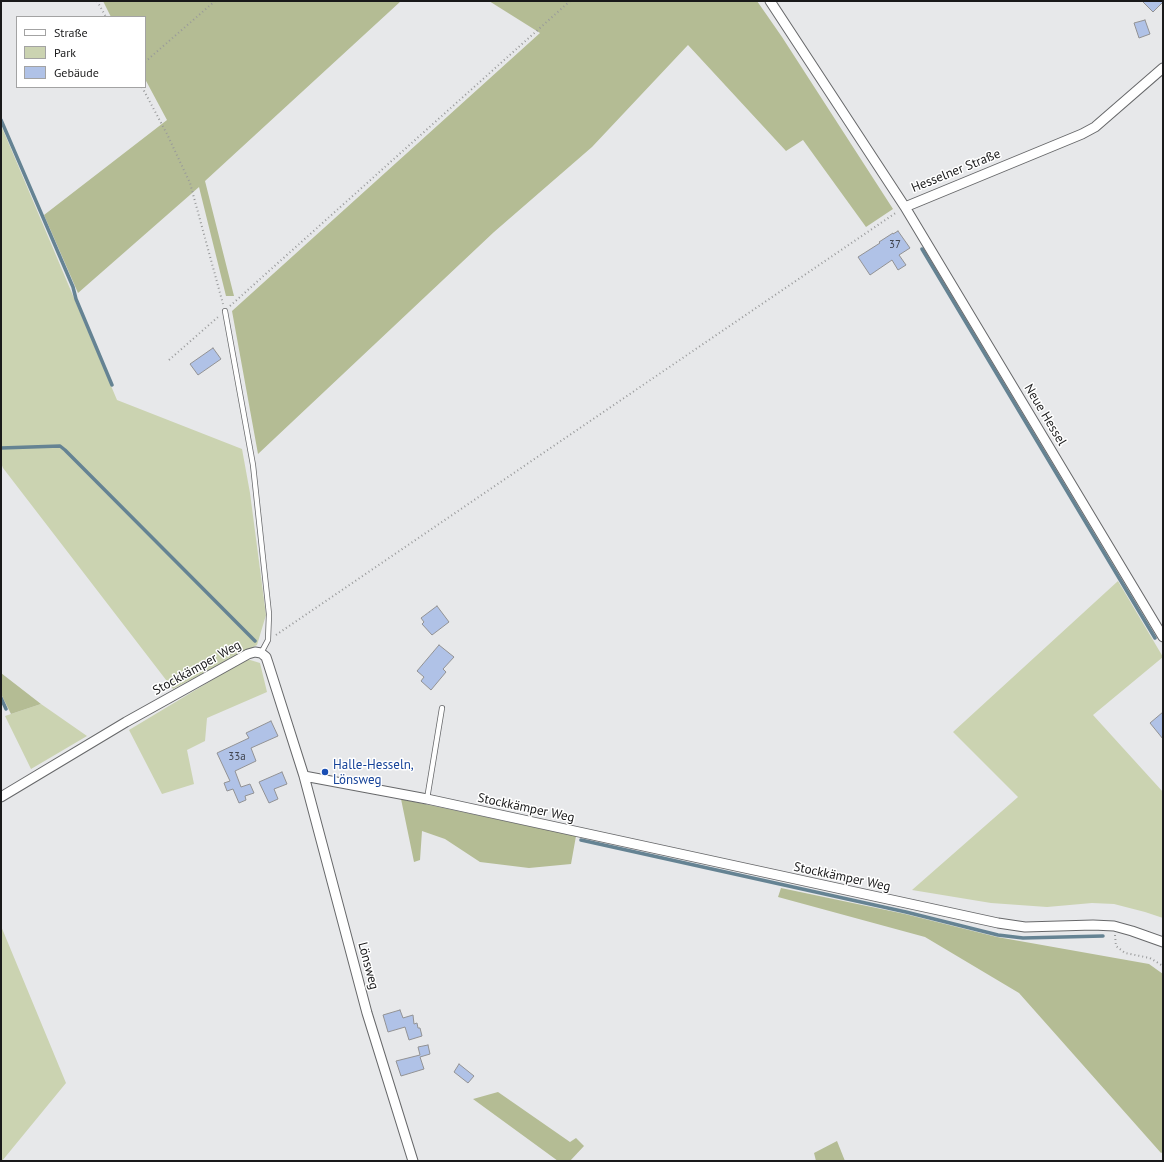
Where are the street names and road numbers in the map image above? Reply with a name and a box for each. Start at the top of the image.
street label: Hesselner Straße [909,146,1003,196]
street label: Neue Hessel [1021,381,1069,449]
street label: Stockkämper Weg [150,637,244,699]
street label: Stockkämper Weg [476,790,576,826]
street label: Stockkämper Weg [792,859,892,895]
street label: Lönsweg [354,941,382,991]

